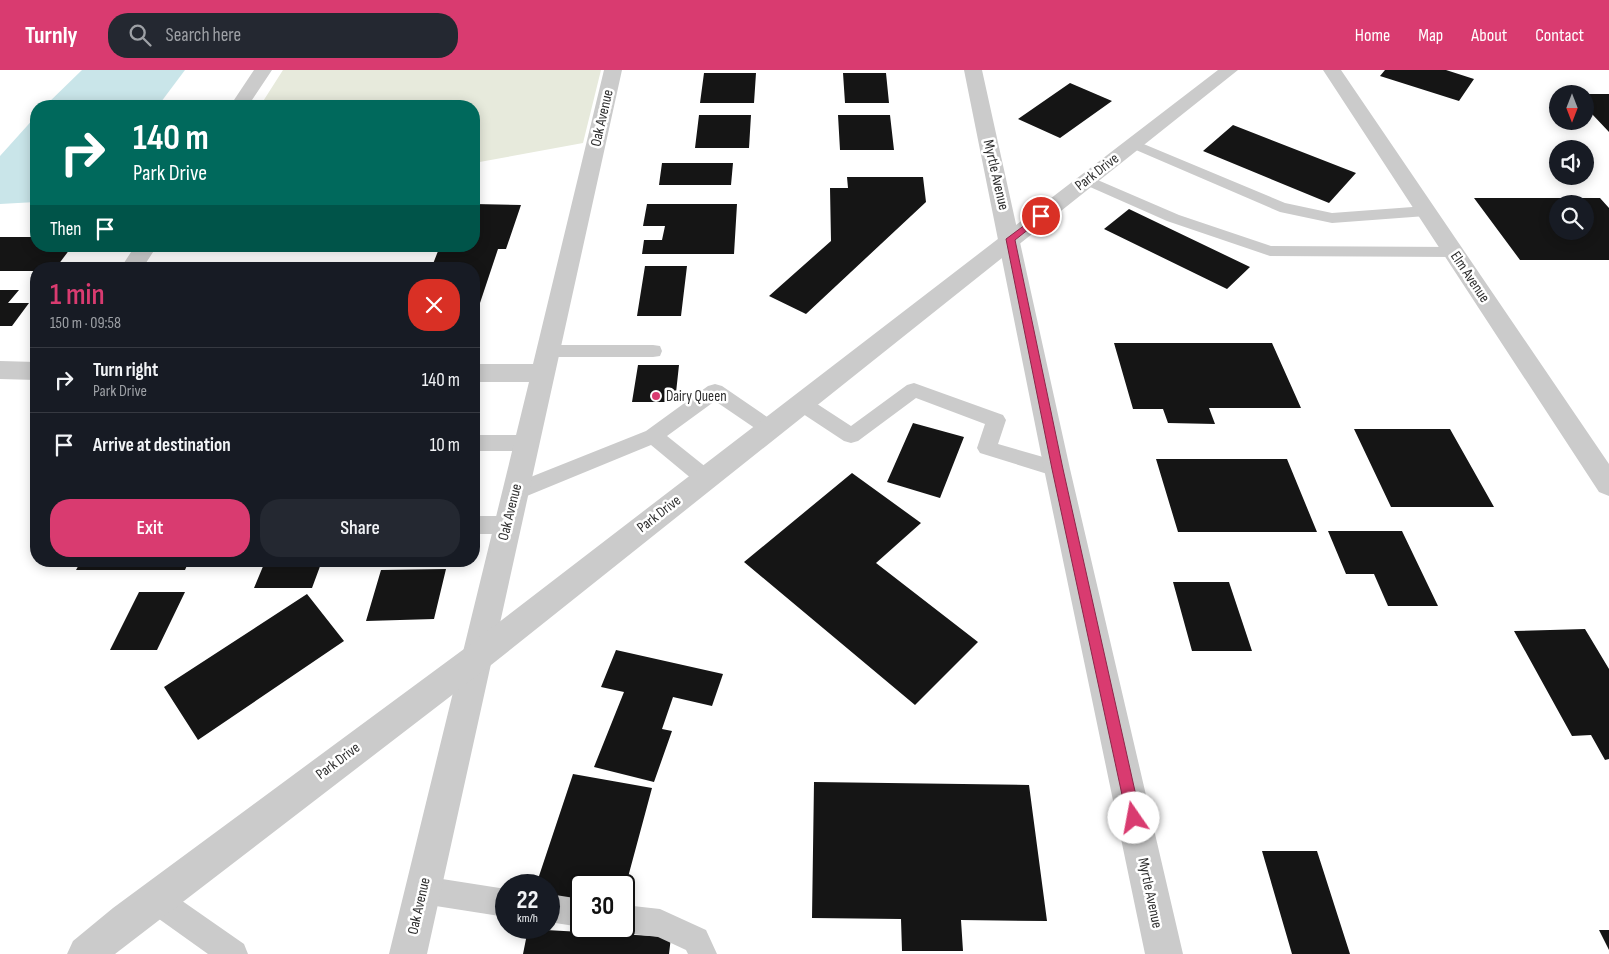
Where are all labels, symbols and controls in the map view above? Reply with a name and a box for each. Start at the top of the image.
search box [108,13,458,58]
text: Turnly [25,21,78,50]
icon: search [126,21,154,49]
text: Search here [166,24,241,47]
text: Home [1355,25,1390,46]
text: Map [1418,25,1443,46]
text: About [1471,25,1507,46]
text: Contact [1535,25,1584,46]
north arrow [1549,85,1594,130]
map controls [1549,85,1594,240]
street label: Oak Avenue [586,88,618,148]
text: 140 m [133,117,209,160]
icon: right [50,120,115,185]
street label: Myrtle Avenue [979,138,1013,212]
button: sound [1549,140,1594,185]
street label: Park Drive [1071,149,1123,195]
text: Park Drive [133,160,207,187]
pin [1020,195,1062,237]
button: search [1549,195,1594,240]
icon: arrive [1027,202,1055,230]
icon: arrive [91,215,119,243]
text: Then [50,218,81,241]
street label: Elm Avenue [1446,248,1494,306]
text: 1 min [50,277,105,313]
button: close [408,279,460,331]
text: 150 m · 09:58 [50,314,121,333]
text: Turn right [93,359,158,382]
icon: right [50,366,78,394]
text: 140 m [422,369,460,392]
text: Park Drive [93,382,147,401]
place label: Dairy Queen [666,387,727,406]
marker: Dairy Queen [650,390,662,402]
icon: arrive [50,431,78,459]
text: Arrive at destination [93,434,231,457]
text: 10 m [430,434,460,457]
street label: Oak Avenue [494,482,526,542]
street label: Park Drive [633,491,685,537]
button: Exit [50,499,250,557]
button: Share [260,499,460,557]
street label: Park Drive [312,738,364,784]
position arrow [1107,791,1159,843]
street label: Myrtle Avenue [1133,856,1167,930]
speed limit sign: 30 [570,874,635,939]
street label: Oak Avenue [403,876,435,936]
text: 22 [517,885,538,916]
text: km/h [517,911,538,926]

